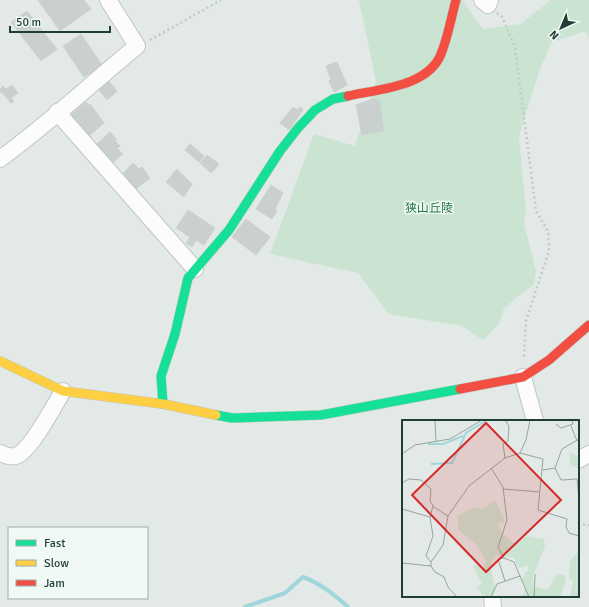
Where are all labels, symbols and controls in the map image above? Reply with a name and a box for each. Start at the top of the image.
scale bar [10,8,110,34]
north arrow [541,8,581,48]
text: 50 m [16,15,41,30]
text: N [547,27,562,42]
park label: 狭山丘陵 [405,201,453,216]
inset map [402,420,579,597]
legend [8,527,148,599]
text: Fast [44,536,65,551]
text: Slow [44,556,69,571]
text: Jam [44,576,65,591]

